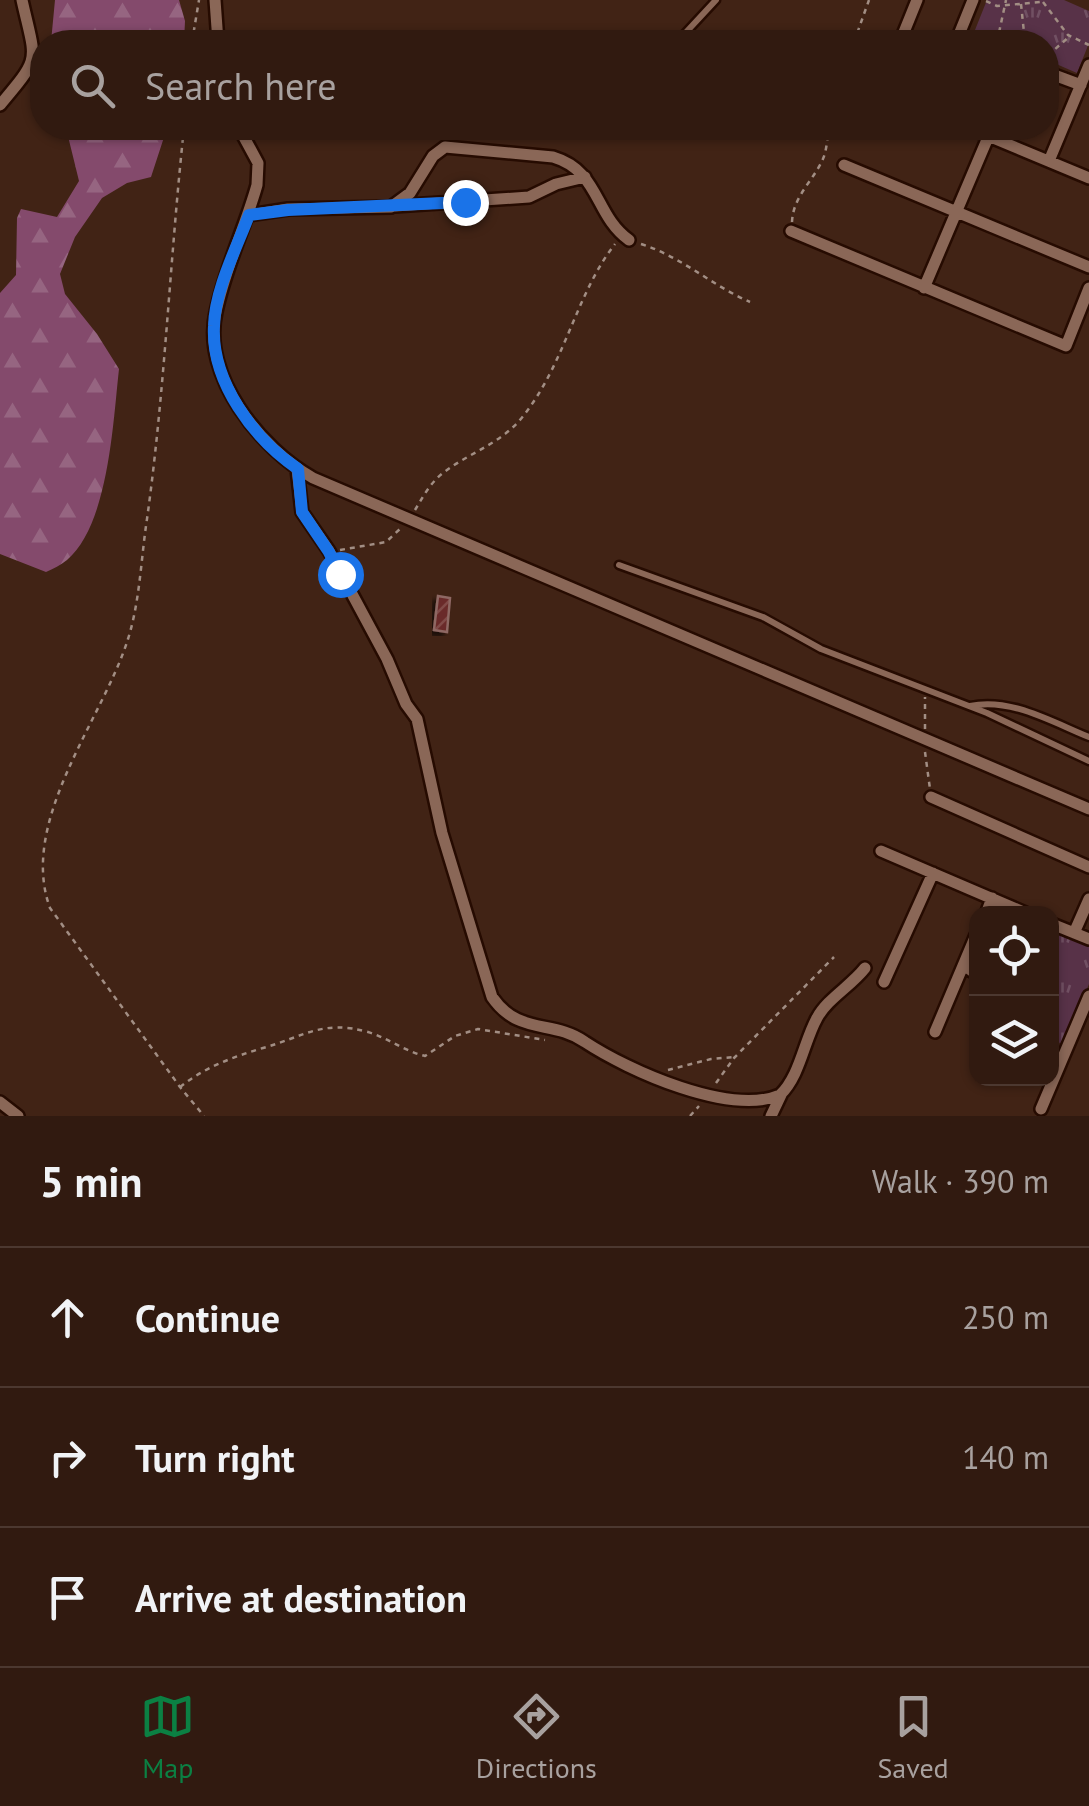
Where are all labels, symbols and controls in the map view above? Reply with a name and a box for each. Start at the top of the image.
search box [30,30,1059,140]
icon: search [65,58,120,113]
text: Search here [145,61,337,110]
route end [443,180,489,226]
route start [318,552,364,598]
map controls [969,906,1059,1086]
button: locate [969,906,1059,996]
button: layers [969,996,1059,1086]
text: 5 min [40,1154,142,1209]
text: Walk · 390 m [872,1160,1049,1202]
icon: ahead [40,1290,95,1345]
text: Continue [135,1293,280,1342]
text: 250 m [962,1296,1049,1338]
icon: right [40,1430,95,1485]
text: Turn right [135,1433,295,1482]
text: 140 m [962,1436,1049,1478]
icon: arrive [40,1570,95,1625]
text: Arrive at destination [135,1573,467,1622]
tab: Map [140,1689,195,1786]
tab: Directions [476,1689,597,1786]
tab: Saved [877,1689,949,1786]

